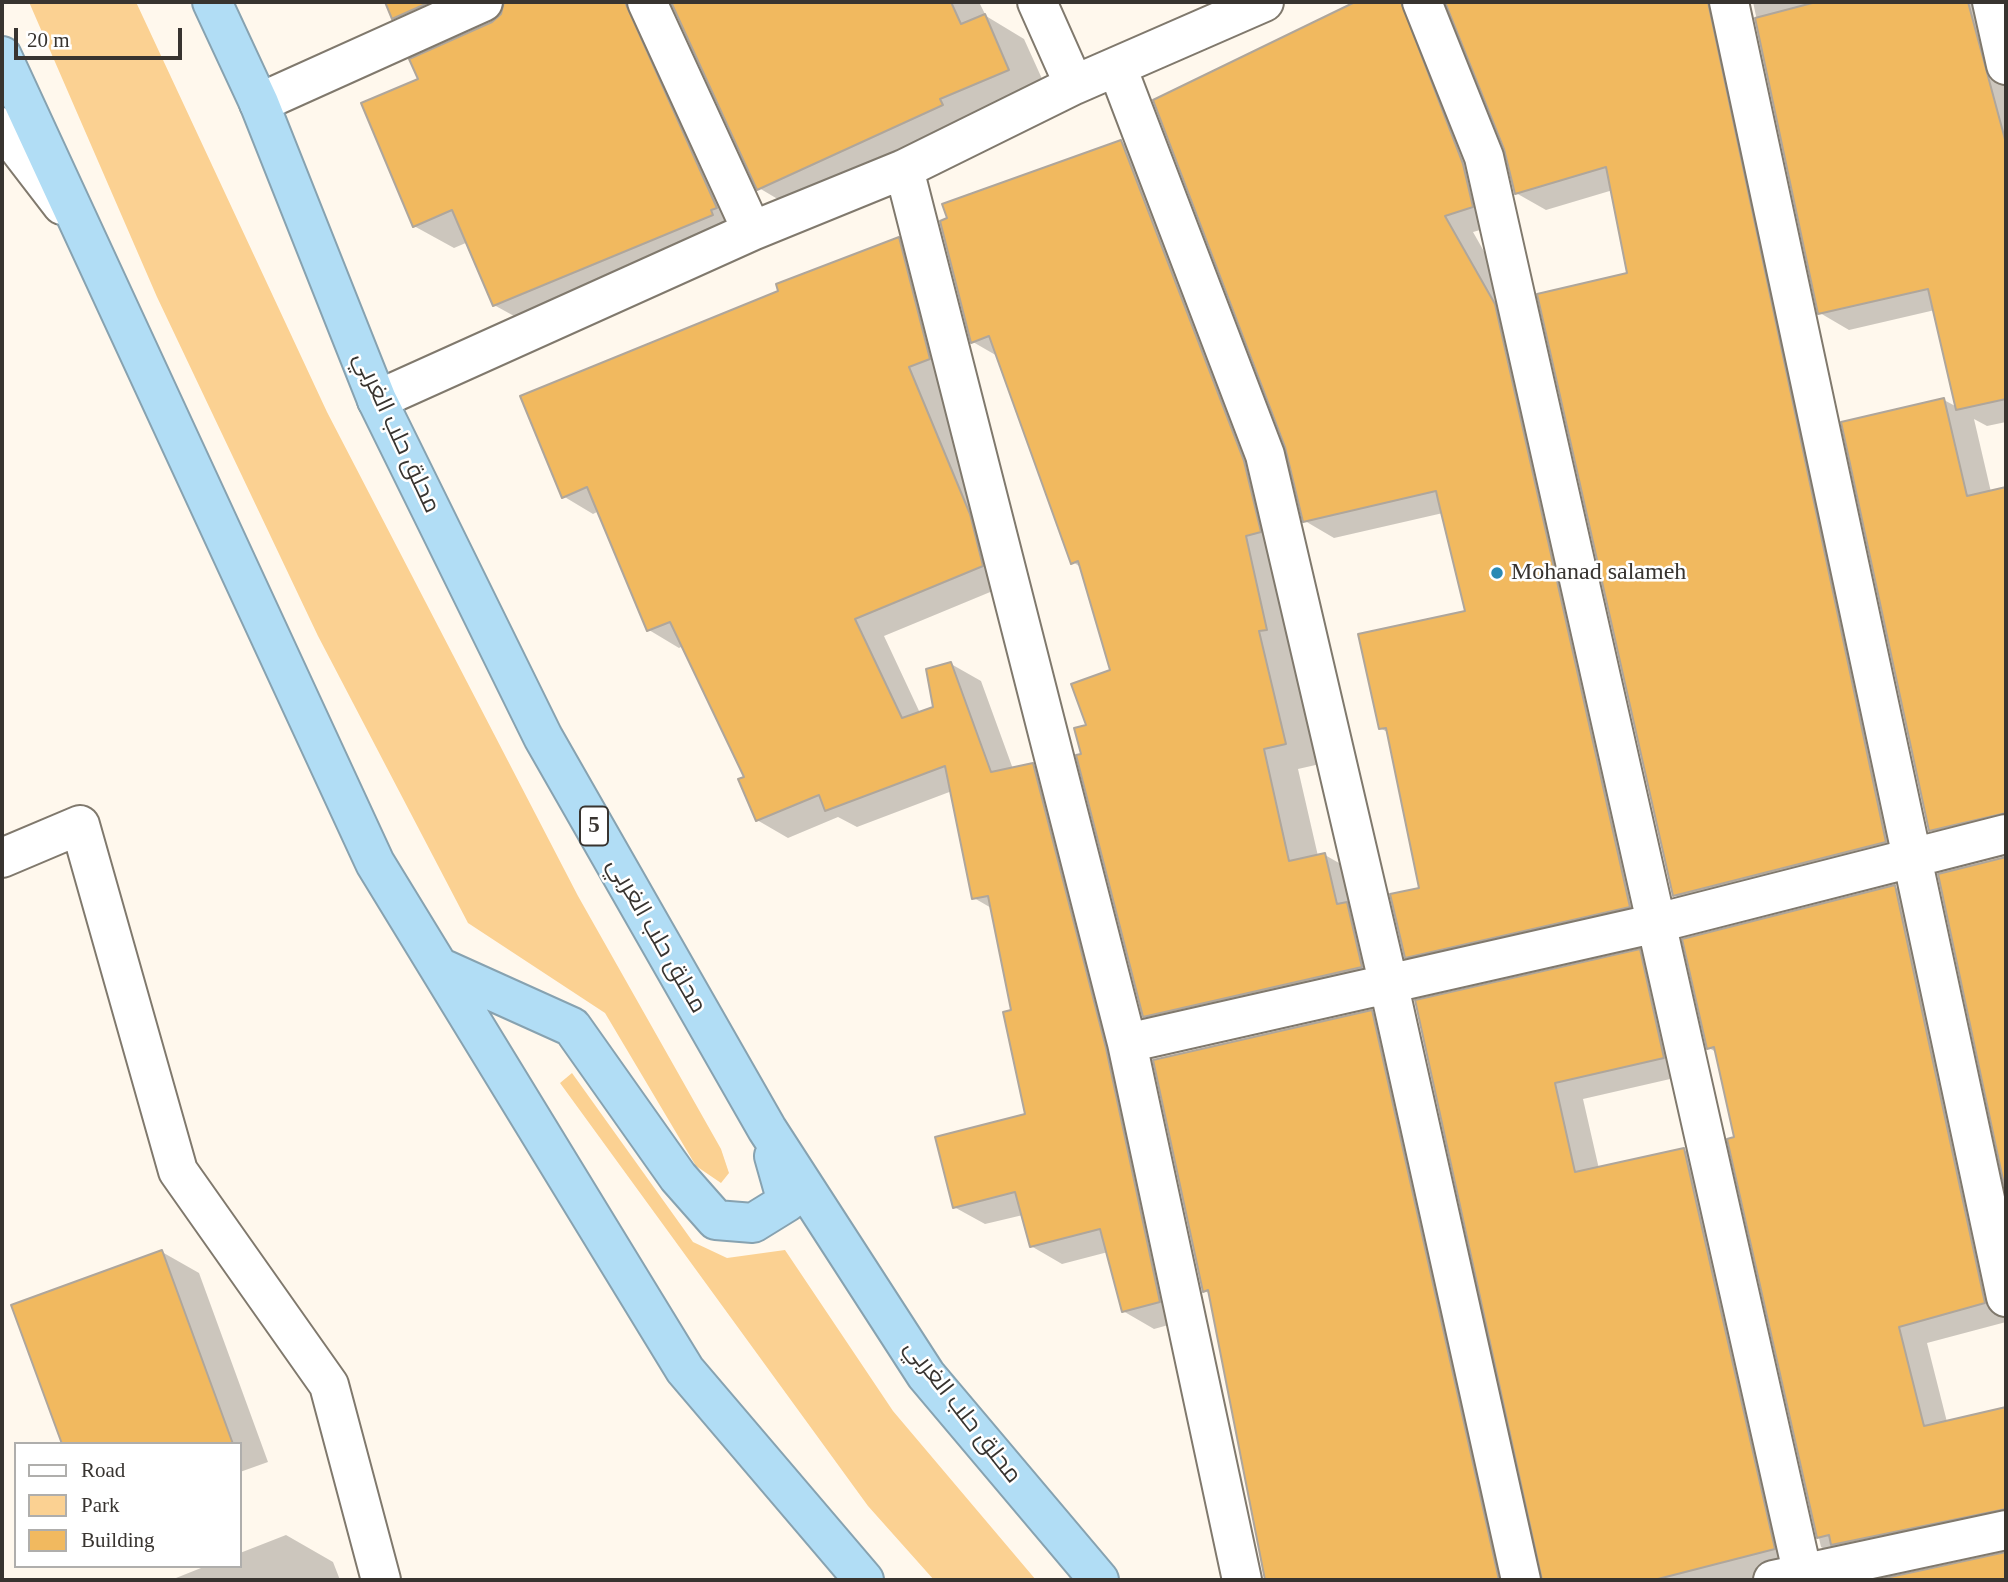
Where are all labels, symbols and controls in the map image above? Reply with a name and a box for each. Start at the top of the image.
scale bar [18,14,186,58]
text: 20 m [27,28,70,52]
street label: محلق حلب الغربي [346,348,446,518]
place label: Mohanad salameh [1511,559,1686,587]
marker: Mohanad salameh [1489,565,1505,581]
road number: 5 [580,806,608,846]
street label: محلق حلب الغربي [600,853,712,1019]
street label: محلق حلب الغربي [897,1335,1027,1489]
legend [14,1442,242,1568]
text: Road [81,1458,125,1482]
text: Park [81,1493,120,1517]
text: Building [81,1528,155,1552]

